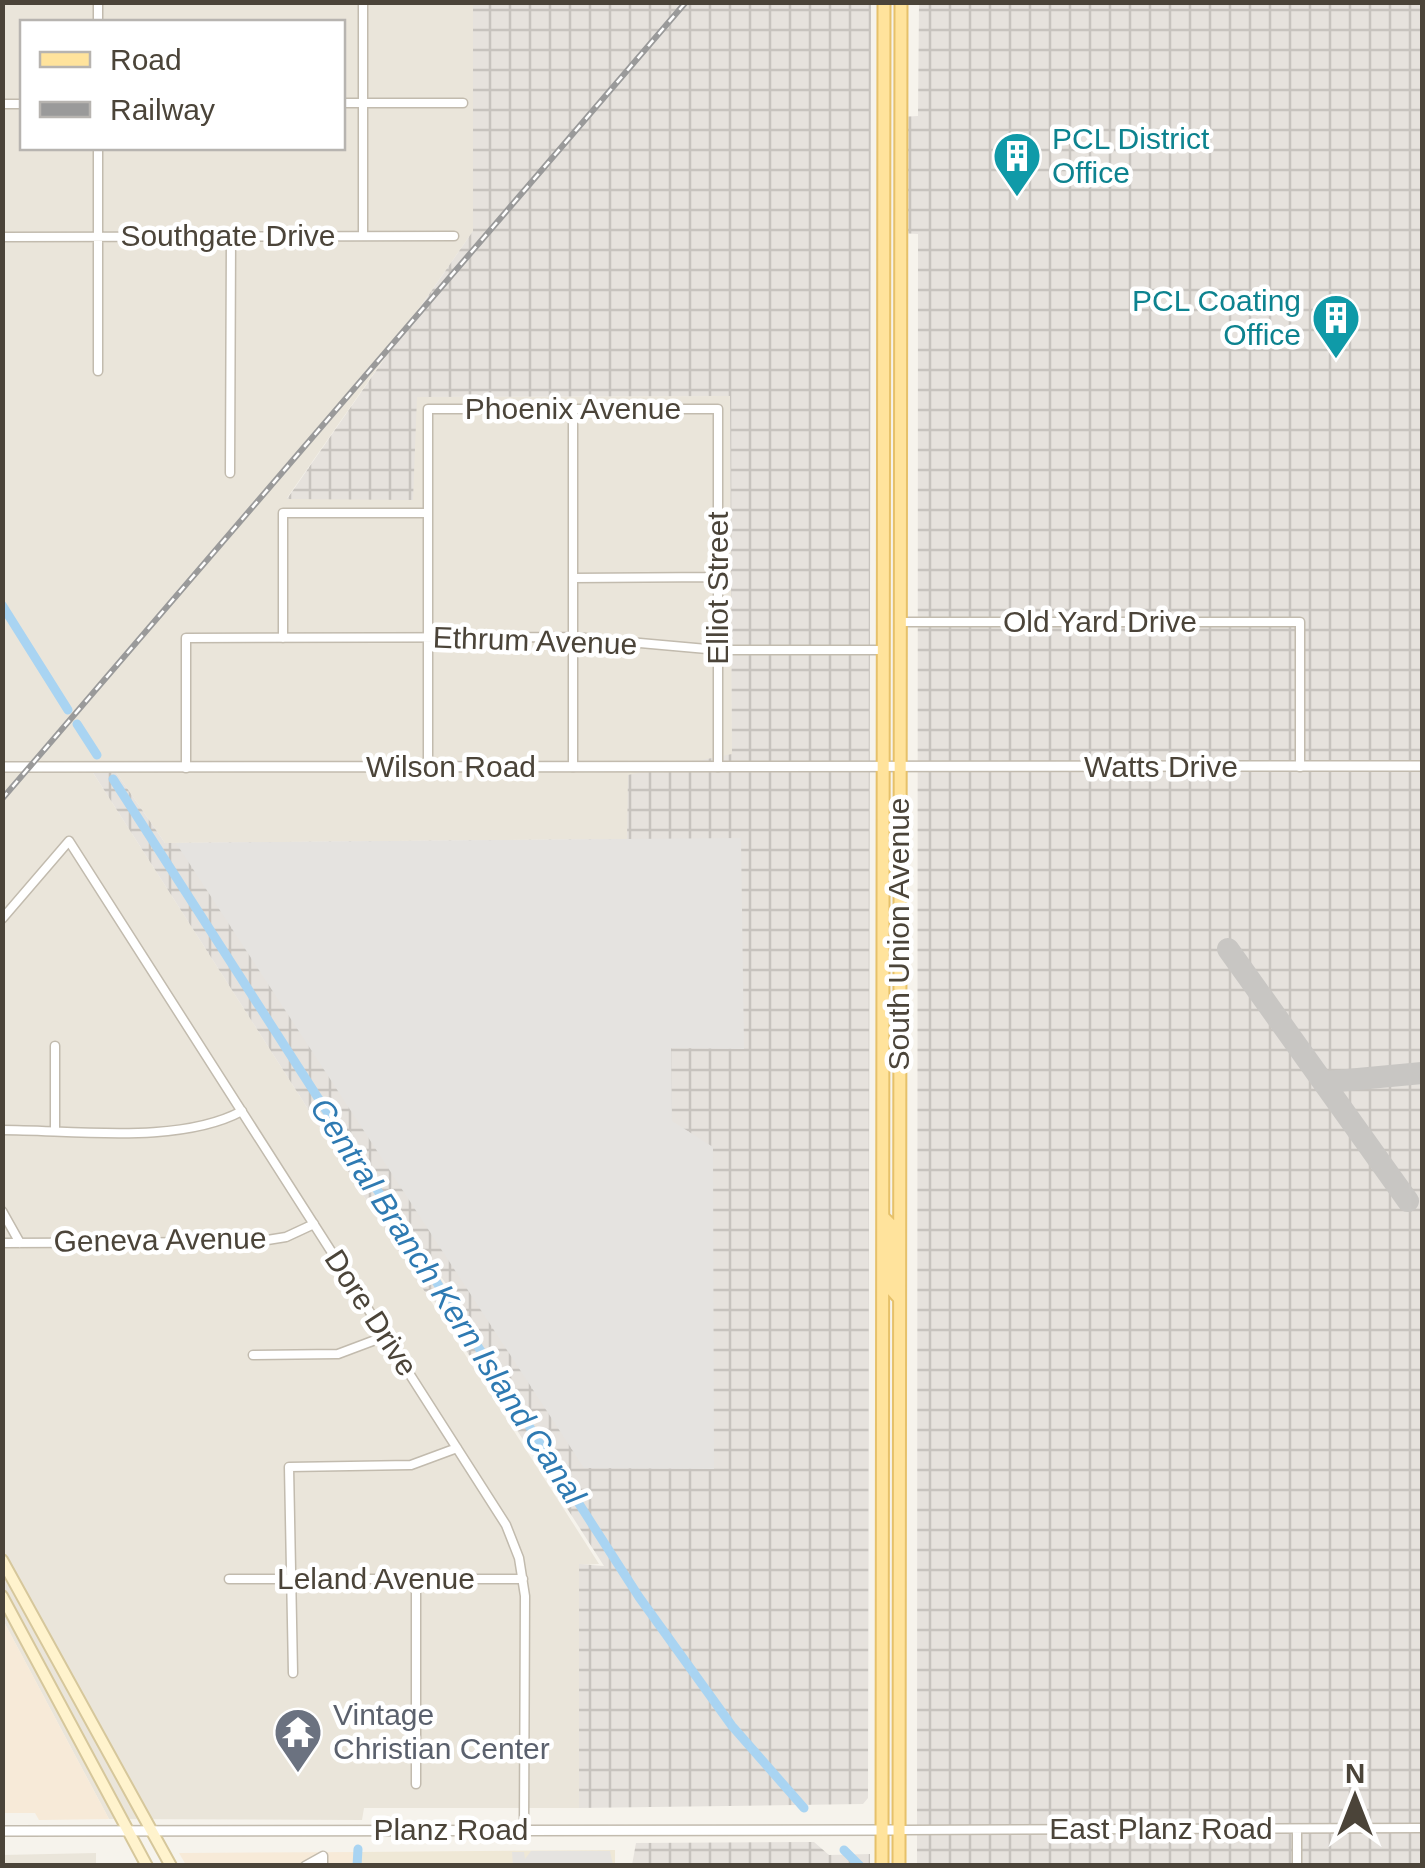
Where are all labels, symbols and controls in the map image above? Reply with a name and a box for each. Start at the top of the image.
legend [20,20,345,150]
text: Road [110,43,182,76]
text: Railway [110,93,215,126]
place label: PCL District Office [1052,122,1210,189]
building icon: PCL District Office [991,130,1043,198]
street label: Southgate Drive [120,219,336,252]
place label: PCL Coating Office [1132,284,1301,351]
building icon: PCL Coating Office [1310,292,1362,360]
street label: Phoenix Avenue [465,392,681,425]
street label: Elliot Street [701,511,734,665]
street label: Old Yard Drive [1003,605,1197,638]
street label: Ethrum Avenue [432,620,638,661]
street label: Wilson Road [366,750,536,783]
street label: Watts Drive [1084,750,1238,783]
street label: South Union Avenue [882,797,915,1071]
water label: Central Branch Kern Island Canal [303,1091,593,1511]
street label: Geneva Avenue [53,1221,267,1258]
street label: Dore Drive [319,1244,424,1382]
street label: Leland Avenue [277,1562,475,1595]
place label: Vintage Christian Center [333,1698,550,1765]
temple icon: Vintage Christian Center [272,1706,324,1774]
north arrow [1305,1748,1405,1848]
text: N [1345,1758,1365,1789]
street label: East Planz Road [1049,1812,1273,1845]
street label: Planz Road [373,1813,529,1846]

